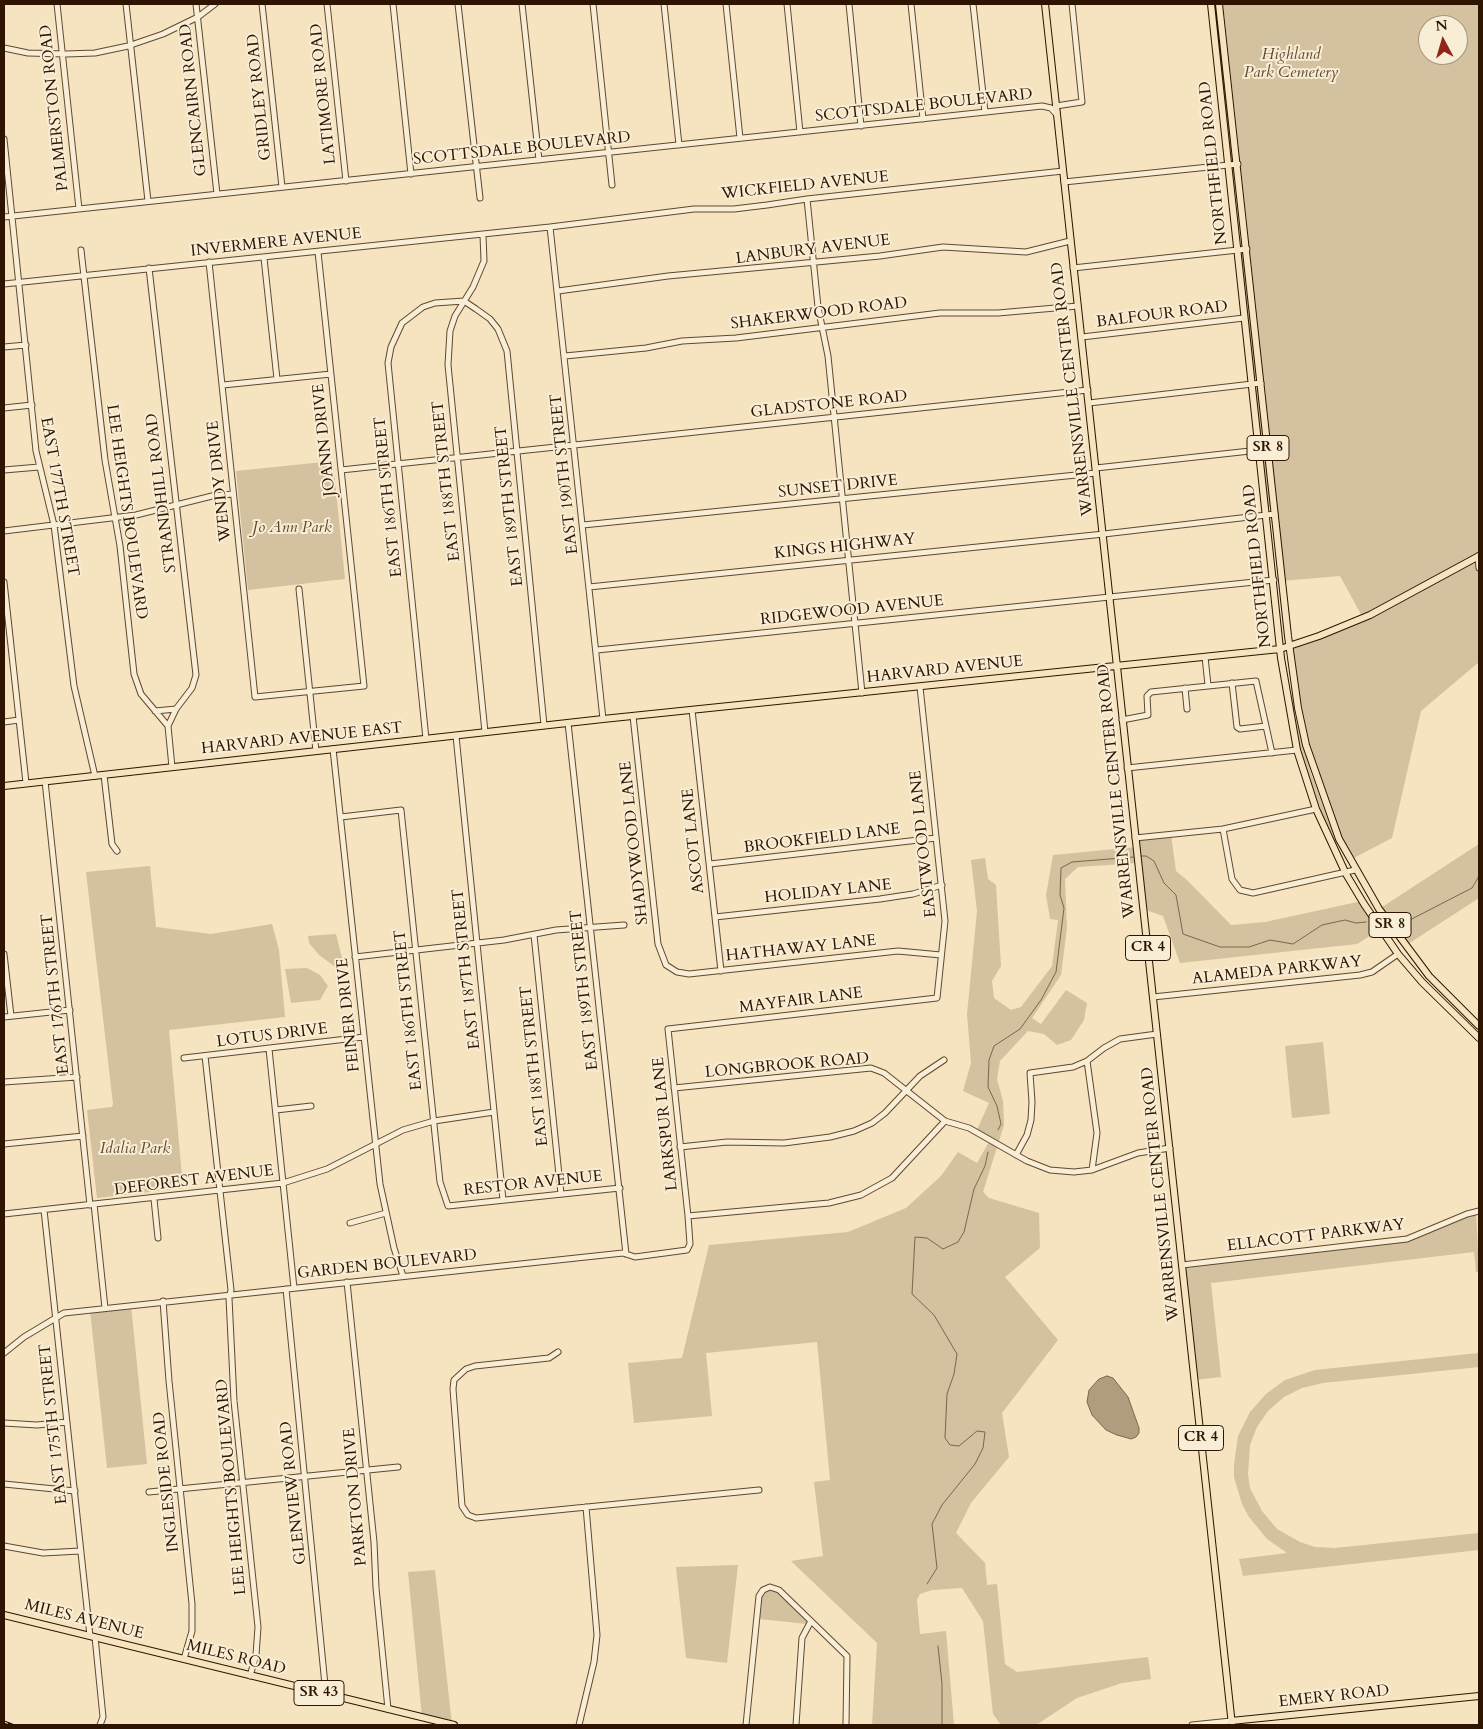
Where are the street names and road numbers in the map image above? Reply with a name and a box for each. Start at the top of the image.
street label: GLENCAIRN ROAD [176,23,212,177]
street label: LATIMORE ROAD [307,23,341,165]
street label: PALMERSTON ROAD [37,24,73,192]
street label: GRIDLEY ROAD [244,33,276,161]
street label: NORTHFIELD ROAD [1196,80,1232,246]
street label: SCOTTSDALE BOULEVARD [814,85,1034,127]
street label: SCOTTSDALE BOULEVARD [412,128,632,170]
street label: WICKFIELD AVENUE [720,168,890,204]
street label: INVERMERE AVENUE [190,224,362,262]
street label: LANBURY AVENUE [735,231,891,269]
street label: WARRENSVILLE CENTER ROAD [1048,261,1098,517]
street label: SHAKERWOOD ROAD [730,294,908,334]
street label: BALFOUR ROAD [1095,297,1229,333]
street label: JOANN DRIVE [310,383,340,497]
street label: GLADSTONE ROAD [750,387,908,423]
street label: EAST 190TH STREET [547,393,583,555]
street label: EAST 188TH STREET [429,400,465,562]
street label: LEE HEIGHTS BOULEVARD [101,403,151,621]
street label: STRANDHILL ROAD [143,412,181,574]
street label: EAST 177TH STREET [36,416,82,578]
street label: EAST 186TH STREET [371,416,407,578]
street label: WENDY DRIVE [204,420,236,542]
street label: EAST 189TH STREET [492,425,528,587]
road number: SR 8 [1247,436,1289,460]
street label: SUNSET DRIVE [777,471,899,503]
street label: NORTHFIELD ROAD [1240,483,1276,649]
street label: KINGS HIGHWAY [773,530,917,564]
street label: RIDGEWOOD AVENUE [759,592,945,630]
street label: HARVARD AVENUE [866,652,1024,688]
street label: WARRENSVILLE CENTER ROAD [1094,663,1140,919]
street label: HARVARD AVENUE EAST [200,719,404,759]
street label: SHADYWOOD LANE [617,760,653,926]
street label: EASTWOOD LANE [907,769,941,919]
street label: ASCOT LANE [679,787,709,895]
street label: BROOKFIELD LANE [743,820,901,858]
street label: HOLIDAY LANE [764,876,892,908]
street label: EAST 187TH STREET [449,888,485,1050]
street label: EAST 189TH STREET [567,909,603,1071]
road number: SR 8 [1369,912,1411,938]
street label: EAST 176TH STREET [38,913,74,1075]
street label: EAST 186TH STREET [391,929,427,1091]
street label: HATHAWAY LANE [725,932,877,966]
road number: CR 4 [1126,936,1170,960]
street label: ALAMEDA PARKWAY [1191,953,1363,989]
street label: FEINER DRIVE [333,957,365,1073]
street label: MAYFAIR LANE [738,984,864,1018]
street label: EAST 188TH STREET [517,985,553,1147]
street label: LOTUS DRIVE [215,1020,329,1052]
street label: LONGBROOK ROAD [704,1049,870,1083]
street label: LARKSPUR LANE [649,1056,683,1192]
street label: WARRENSVILLE CENTER ROAD [1138,1066,1184,1322]
street label: DEFOREST AVENUE [113,1162,275,1200]
street label: RESTOR AVENUE [463,1167,603,1201]
street label: ELLACOTT PARKWAY [1226,1216,1406,1256]
street label: GARDEN BOULEVARD [296,1246,478,1284]
street label: EAST 175TH STREET [36,1343,72,1505]
street label: LEE HEIGHTS BOULEVARD [213,1378,251,1596]
street label: INGLESIDE ROAD [150,1411,184,1553]
street label: GLENVIEW ROAD [277,1420,311,1566]
road number: CR 4 [1178,1426,1224,1450]
street label: PARKTON DRIVE [340,1427,372,1567]
street label: MILES AVENUE [22,1596,146,1644]
street label: MILES ROAD [184,1636,288,1680]
road number: SR 43 [294,1680,344,1706]
street label: EMERY ROAD [1278,1682,1390,1712]

